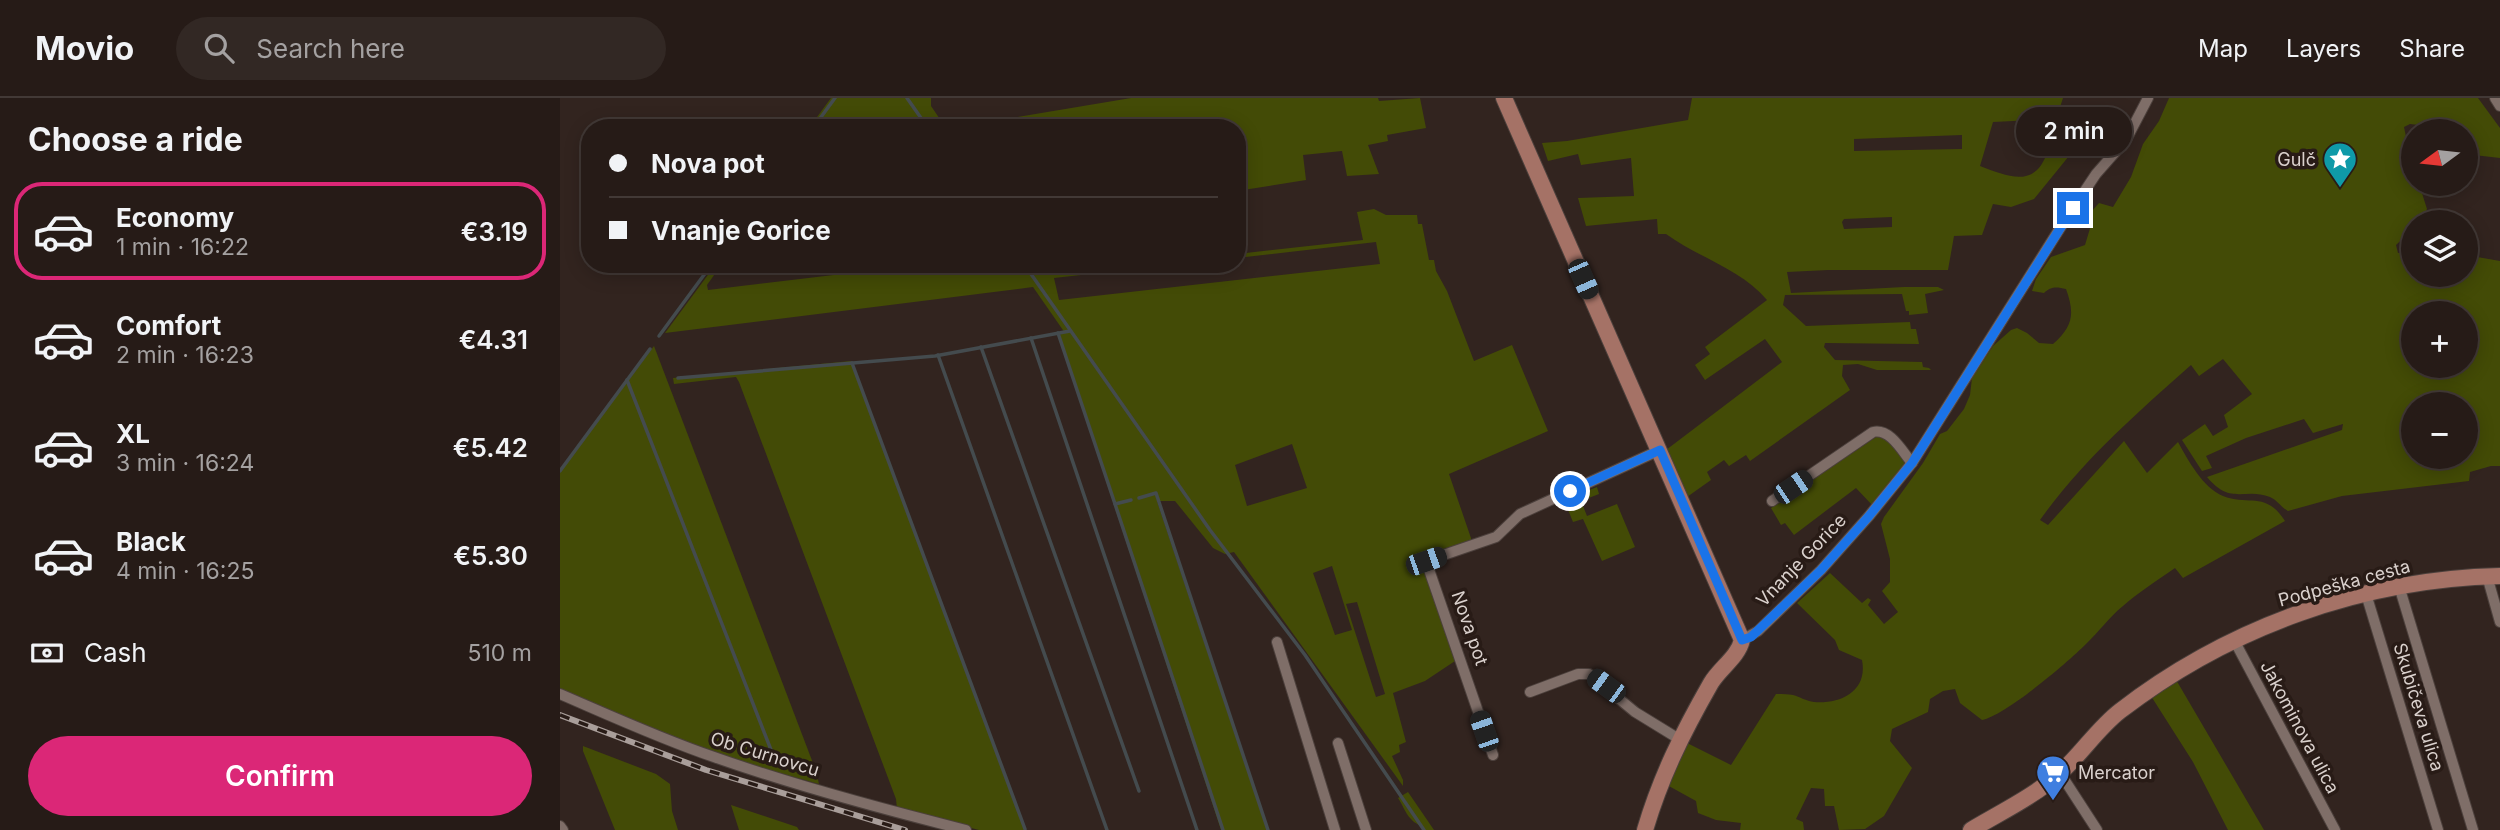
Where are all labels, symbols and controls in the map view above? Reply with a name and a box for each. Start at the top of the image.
search box [176,17,666,80]
text: Movio [35,28,134,68]
icon: search [200,29,238,67]
text: Search here [256,33,405,64]
text: Map [2198,34,2248,63]
text: Layers [2286,34,2361,63]
text: Share [2399,34,2465,63]
callout: 2 min [2015,106,2131,155]
text: 2 min [2044,117,2104,145]
north arrow [2401,119,2478,196]
map controls [2401,119,2478,469]
text: Choose a ride [28,120,243,159]
place icon: Gulč [2321,140,2359,189]
text: Nova pot [651,148,765,179]
place label: Gulč [2277,149,2316,170]
route end [2057,192,2089,224]
icon: car [32,200,95,263]
text: Economy [116,202,234,233]
button: layers [2401,210,2478,287]
text: Vnanje Gorice [651,215,831,246]
text: €3.19 [461,216,528,247]
text: 1 min · 16:22 [116,233,249,261]
car [1565,256,1602,302]
button: + [2401,301,2478,378]
icon: car [32,308,95,371]
text: Comfort [116,310,221,341]
text: €4.31 [459,324,528,355]
text: 2 min · 16:23 [116,341,254,369]
button: − [2401,392,2478,469]
icon: car [32,416,95,479]
text: XL [116,418,150,449]
text: €5.42 [453,432,528,463]
text: 3 min · 16:24 [116,449,254,477]
car [1770,467,1817,507]
route start [1554,475,1586,507]
street label: Vnanje Gorice [1752,509,1850,611]
icon: car [32,524,95,587]
text: Black [116,526,186,557]
text: €5.30 [453,540,528,571]
car [1403,544,1450,578]
street label: Podpeška cesta [2276,555,2412,611]
text: 4 min · 16:25 [116,557,254,585]
street label: Nova pot [1448,588,1492,668]
icon: cash [28,634,66,672]
text: Cash [84,637,147,668]
text: 510 m [468,639,532,667]
street label: Skubičeva ulica [2390,640,2448,774]
street label: Jakominova ulica [2256,657,2344,797]
car [1583,665,1630,707]
car [1468,708,1501,754]
street label: Ob Curnovcu [708,728,822,780]
button: Confirm [28,736,532,816]
supermarket icon: Mercator [2034,753,2072,802]
place label: Mercator [2078,762,2155,783]

